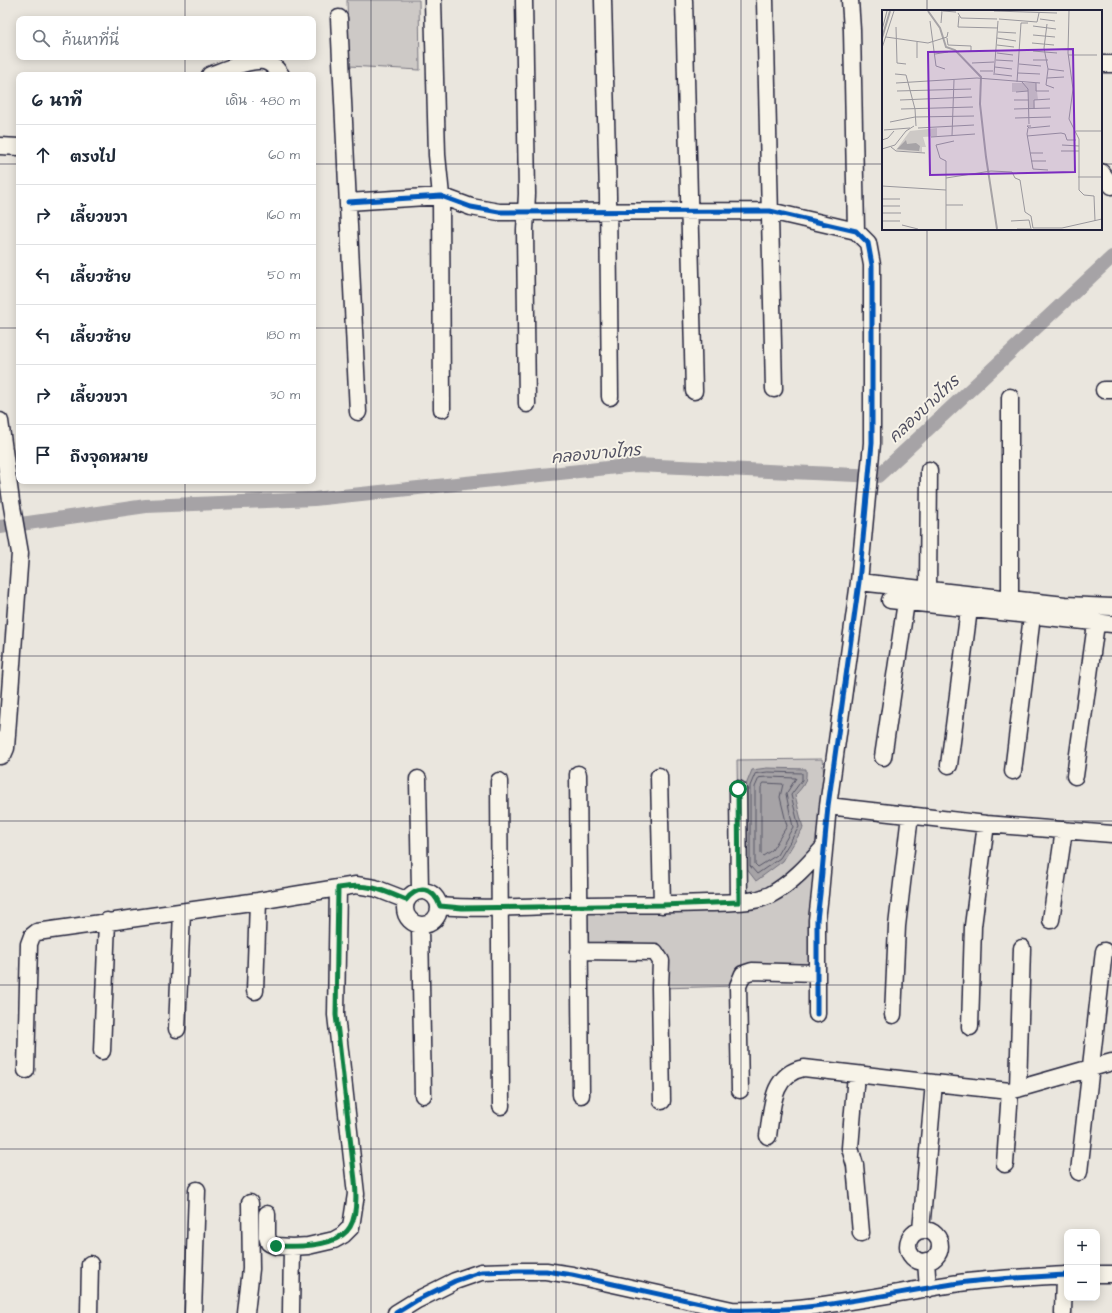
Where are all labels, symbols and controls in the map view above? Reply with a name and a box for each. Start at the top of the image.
inset map [882,10,1102,230]
search box [16,16,316,60]
icon: search [30,27,52,49]
text: ค้นหาที่นี่ [62,30,119,51]
text: 6 นาที [32,89,82,113]
text: เดิน · 480 m [225,92,300,110]
icon: ahead [32,144,54,166]
text: 60 m [268,146,300,164]
text: ตรงไป [70,147,116,168]
icon: right [32,204,54,226]
text: 160 m [267,206,300,224]
text: เลี้ยวขวา [70,207,128,228]
icon: left [32,264,54,286]
text: 50 m [267,266,300,284]
text: เลี้ยวซ้าย [70,267,131,288]
icon: left [32,324,54,346]
text: 180 m [266,326,300,344]
text: เลี้ยวซ้าย [70,327,131,348]
water label: คลองบางไทร [884,369,965,448]
icon: right [32,384,54,406]
text: 30 m [270,386,300,404]
text: เลี้ยวขวา [70,387,128,408]
water label: คลองบางไทร [550,439,643,469]
icon: arrive [32,444,54,466]
text: ถึงจุดหมาย [70,447,148,468]
route start [729,780,747,798]
map controls [1064,1229,1100,1301]
button: + [1064,1229,1100,1265]
route end [267,1237,285,1255]
button: − [1064,1265,1100,1301]

